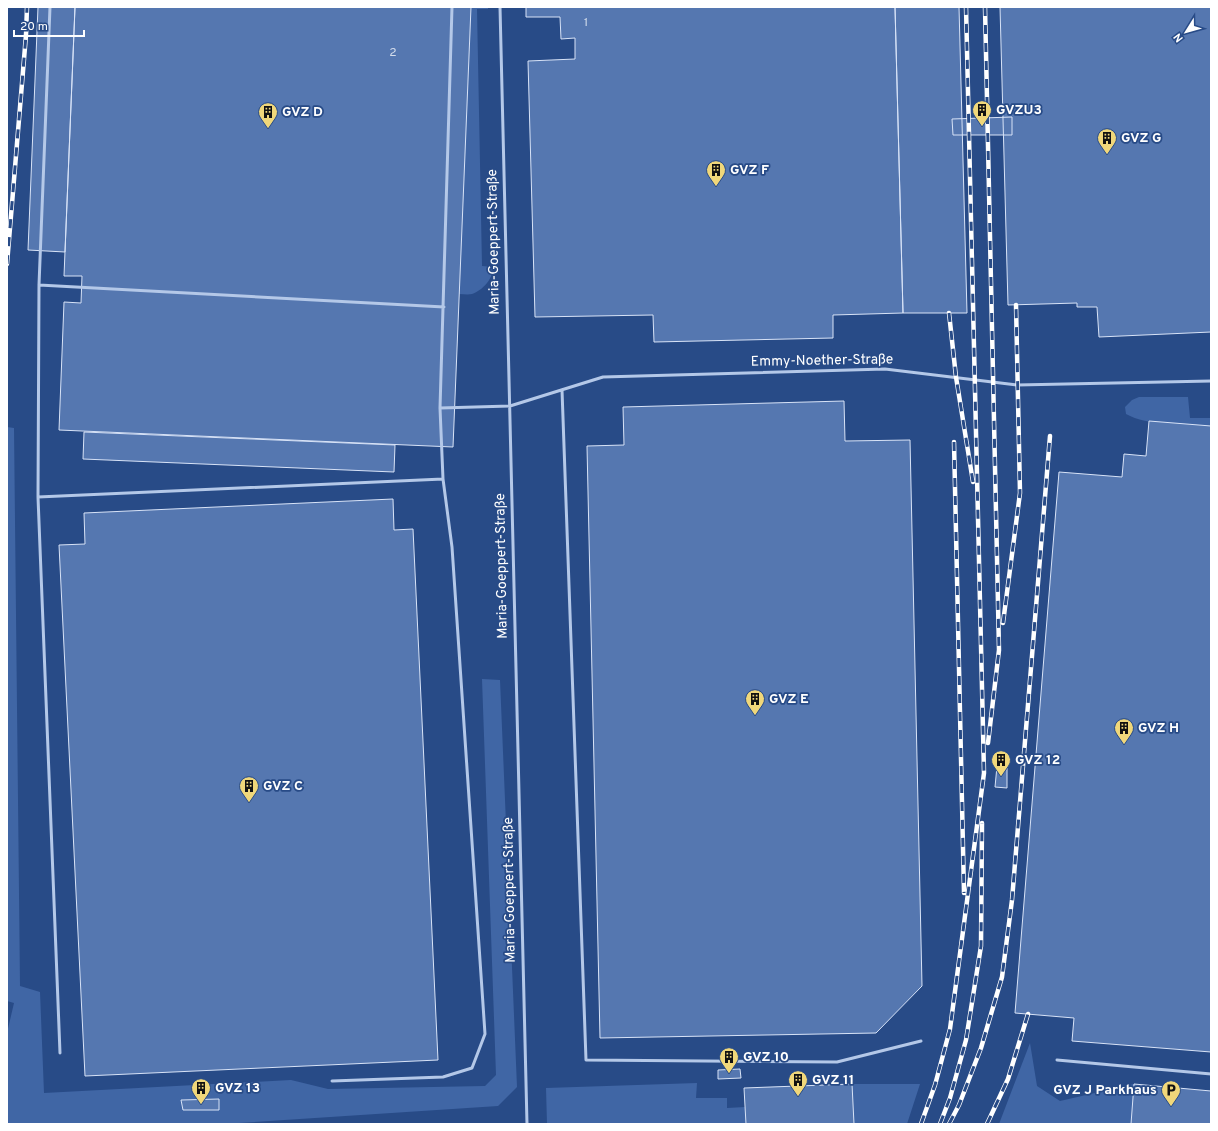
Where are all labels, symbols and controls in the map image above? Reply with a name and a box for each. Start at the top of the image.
scale bar [14,12,84,38]
north arrow [1166,12,1206,52]
house number: 1 [584,15,588,31]
text: 20 m [20,19,48,35]
text: N [1171,30,1187,45]
house number: 2 [389,45,397,61]
building icon: GVZU3 [971,99,993,127]
building icon: GVZ D [257,101,279,129]
place label: GVZU3 [996,102,1042,119]
place label: GVZ D [282,104,323,121]
building icon: GVZ G [1096,127,1118,155]
place label: GVZ G [1121,130,1162,147]
building icon: GVZ F [705,159,727,187]
place label: GVZ F [730,162,769,179]
street label: Maria-Goeppert-Straße [484,169,504,315]
street label: Emmy-Noether-Straße [751,351,893,371]
street label: Maria-Goeppert-Straße [492,493,512,639]
building icon: GVZ E [744,688,766,716]
place label: GVZ E [769,691,809,708]
building icon: GVZ H [1113,717,1135,745]
place label: GVZ H [1138,720,1179,737]
building icon: GVZ 12 [990,749,1012,777]
place label: GVZ 12 [1015,752,1060,769]
building icon: GVZ C [238,775,260,803]
place label: GVZ C [263,778,303,795]
street label: Maria-Goeppert-Straße [500,817,520,963]
building icon: GVZ 10 [718,1046,740,1074]
place label: GVZ 10 [743,1049,789,1066]
building icon: GVZ 11 [787,1069,809,1097]
place label: GVZ 11 [812,1072,854,1089]
building icon: GVZ 13 [190,1077,212,1105]
parking icon: GVZ J Parkhaus [1160,1079,1182,1107]
place label: GVZ 13 [215,1080,260,1097]
place label: GVZ J Parkhaus [1053,1082,1157,1099]

